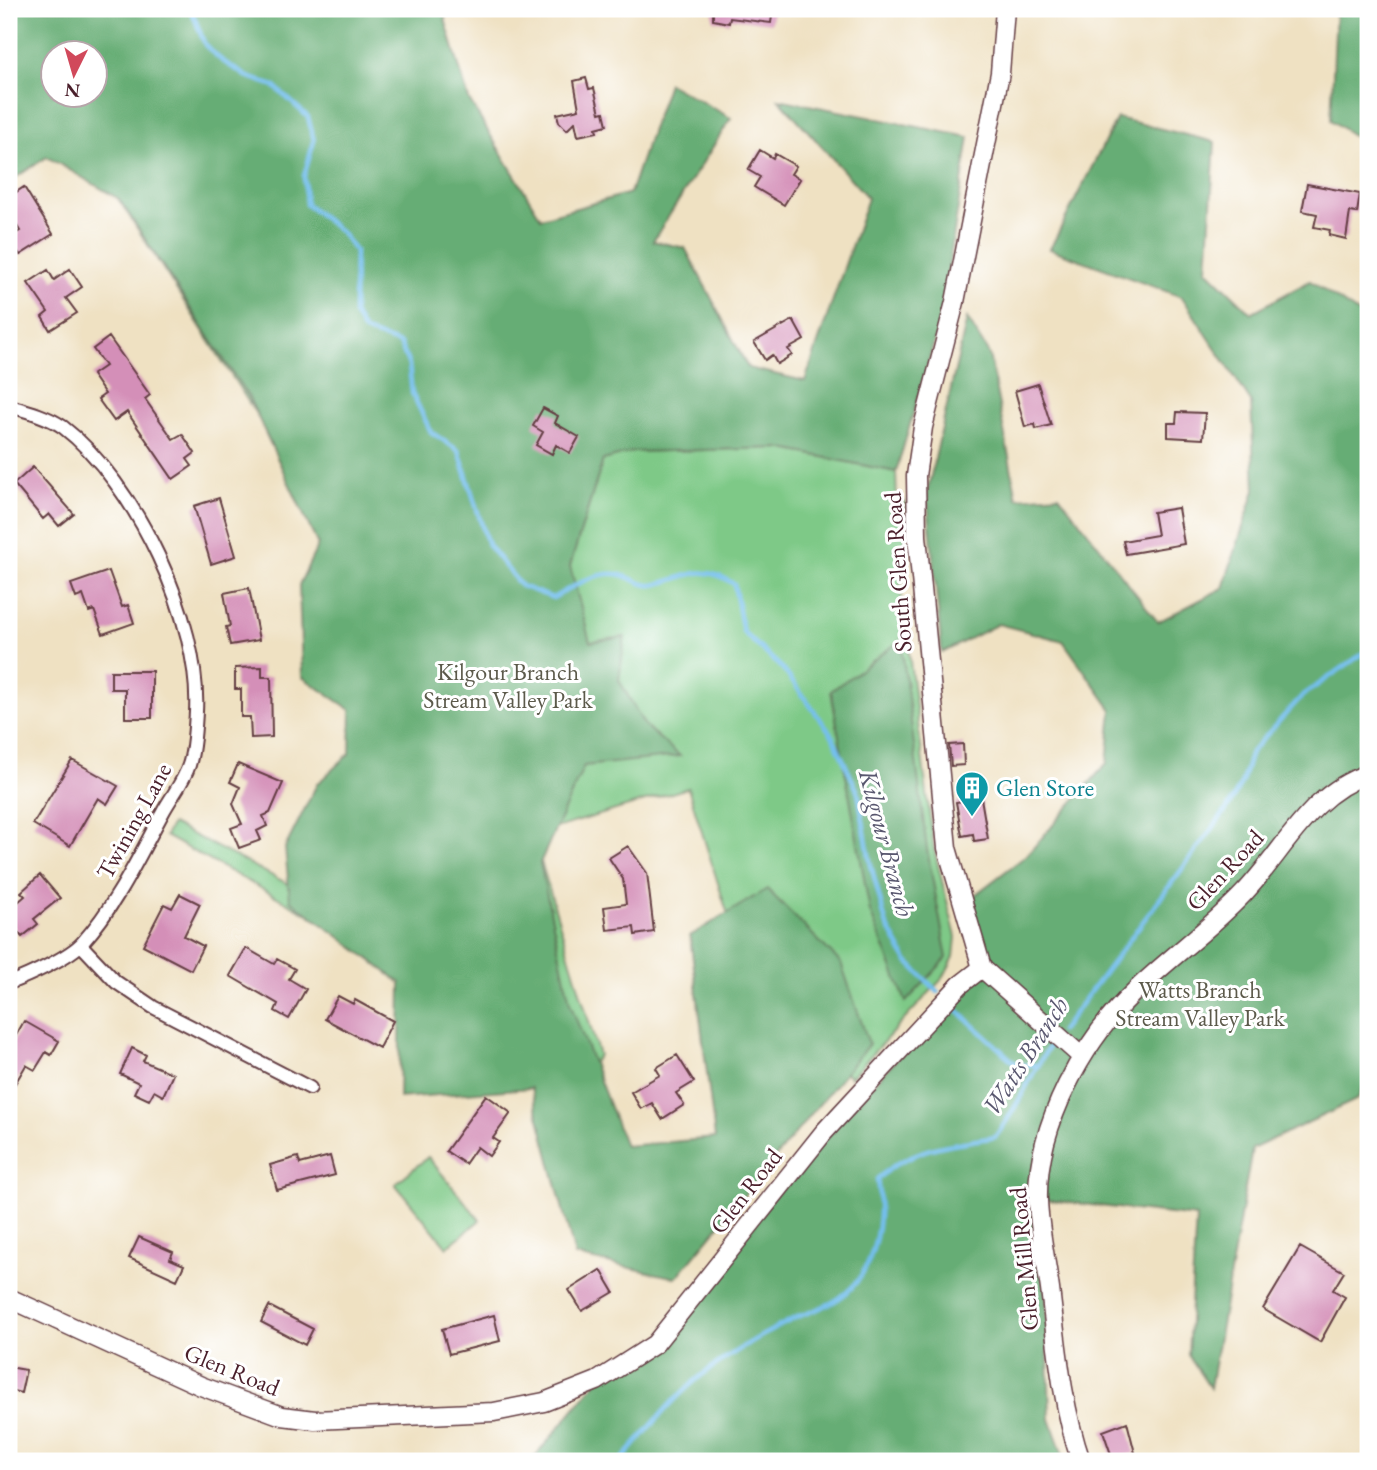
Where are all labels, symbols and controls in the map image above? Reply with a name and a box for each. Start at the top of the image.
north arrow [38,38,108,108]
text: N [63,77,81,104]
street label: South Glen Road [876,490,919,653]
park label: Kilgour Branch Stream Valley Park [423,656,593,715]
street label: Twining Lane [89,757,178,884]
water label: Kilgour Branch [851,765,923,921]
building icon: Glen Store [953,769,991,818]
place label: Glen Store [996,772,1094,803]
street label: Glen Road [1179,822,1271,917]
park label: Watts Branch Stream Valley Park [1115,974,1285,1033]
water label: Watts Branch [974,990,1076,1122]
street label: Glen Road [703,1141,789,1240]
street label: Glen Mill Road [1002,1185,1045,1332]
street label: Glen Road [180,1336,285,1403]

